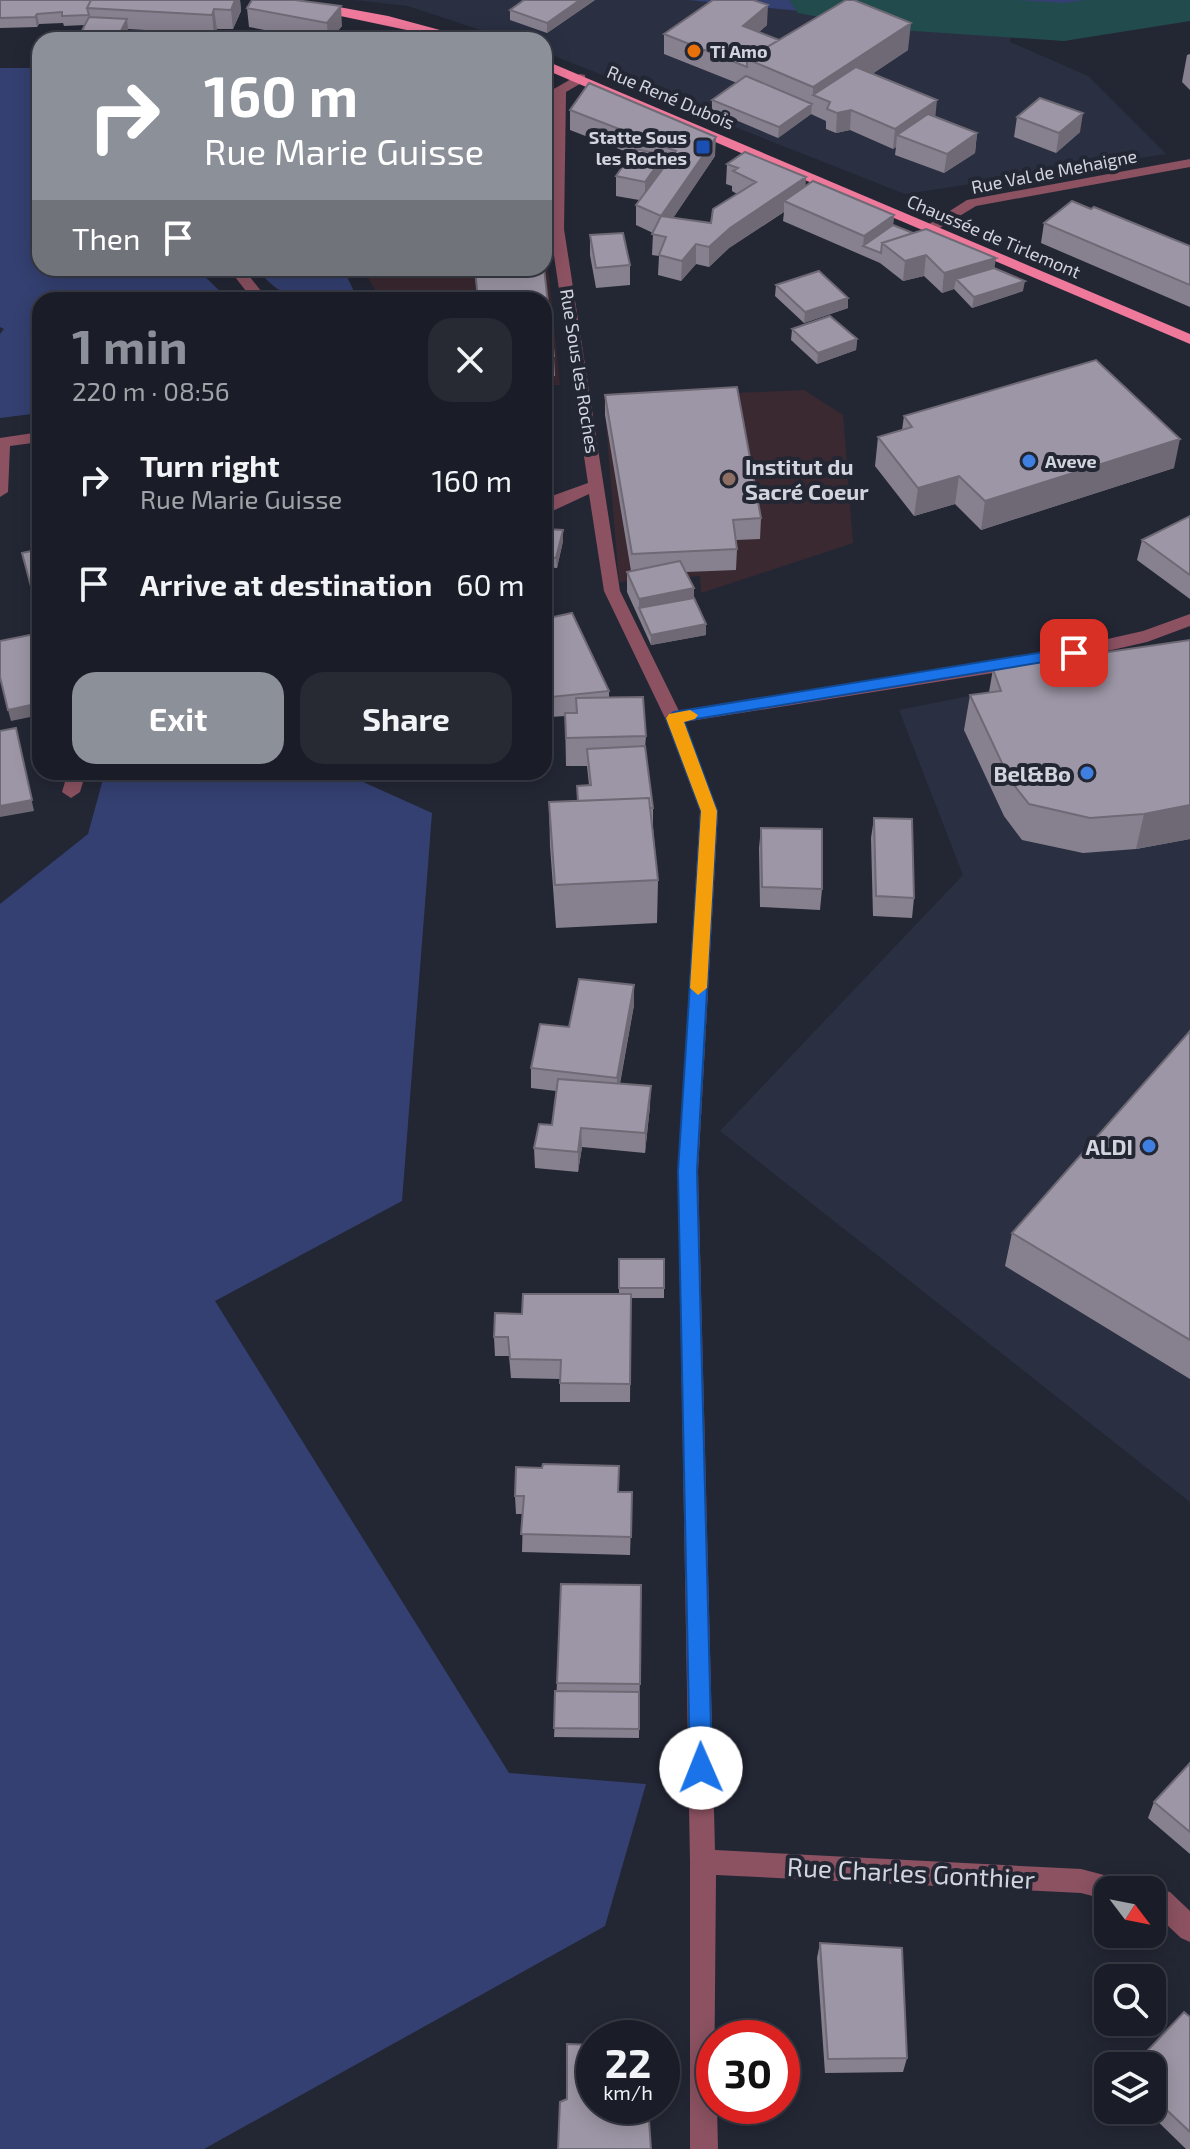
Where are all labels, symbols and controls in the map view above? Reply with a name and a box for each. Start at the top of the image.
place label: Ti Amo [710,40,768,62]
marker: Ti Amo [685,42,703,60]
street label: Rue René Dubois [604,60,738,134]
text: 160 m [204,61,358,128]
icon: right [72,64,176,168]
place label: Statte Sous les Roches [589,126,687,169]
text: Rue Marie Guisse [204,129,484,172]
marker: Statte Sous les Roches [694,138,712,156]
street label: Rue Val de Mehaigne [969,144,1139,198]
street label: Chaussée de Tirlemont [904,189,1084,283]
icon: arrive [156,216,200,260]
text: Then [72,220,140,256]
street label: Rue Sous les Roches [556,287,604,455]
text: 1 min [72,316,188,374]
button: close [428,318,512,402]
text: 220 m · 08:56 [72,375,230,406]
text: Turn right [140,447,280,483]
place label: Aveve [1045,450,1097,472]
marker: Aveve [1020,452,1038,470]
place label: Institut du Sacré Coeur [745,453,869,504]
icon: right [72,458,116,502]
text: 160 m [432,462,512,498]
marker: Institut du Sacré Coeur [720,470,738,488]
text: Rue Marie Guisse [140,483,342,514]
icon: arrive [72,562,116,606]
text: Arrive at destination [140,566,432,602]
text: 60 m [456,566,525,602]
pin [1040,619,1108,687]
icon: arrive [1052,631,1096,675]
button: Exit [72,672,284,764]
button: Share [300,672,512,764]
place label: Bel&Bo [993,760,1071,786]
marker: Bel&Bo [1078,764,1096,782]
place label: ALDI [1085,1133,1133,1159]
marker: ALDI [1140,1137,1158,1155]
position arrow [659,1726,743,1810]
street label: Rue Charles Gonthier [786,1850,1036,1894]
north arrow [1094,1876,1166,1948]
map controls [1094,1876,1166,2124]
button: search [1094,1964,1166,2036]
speed limit sign: 30 [696,2020,800,2124]
text: 22 [605,2038,651,2086]
button: layers [1094,2052,1166,2124]
text: km/h [603,2080,653,2104]

